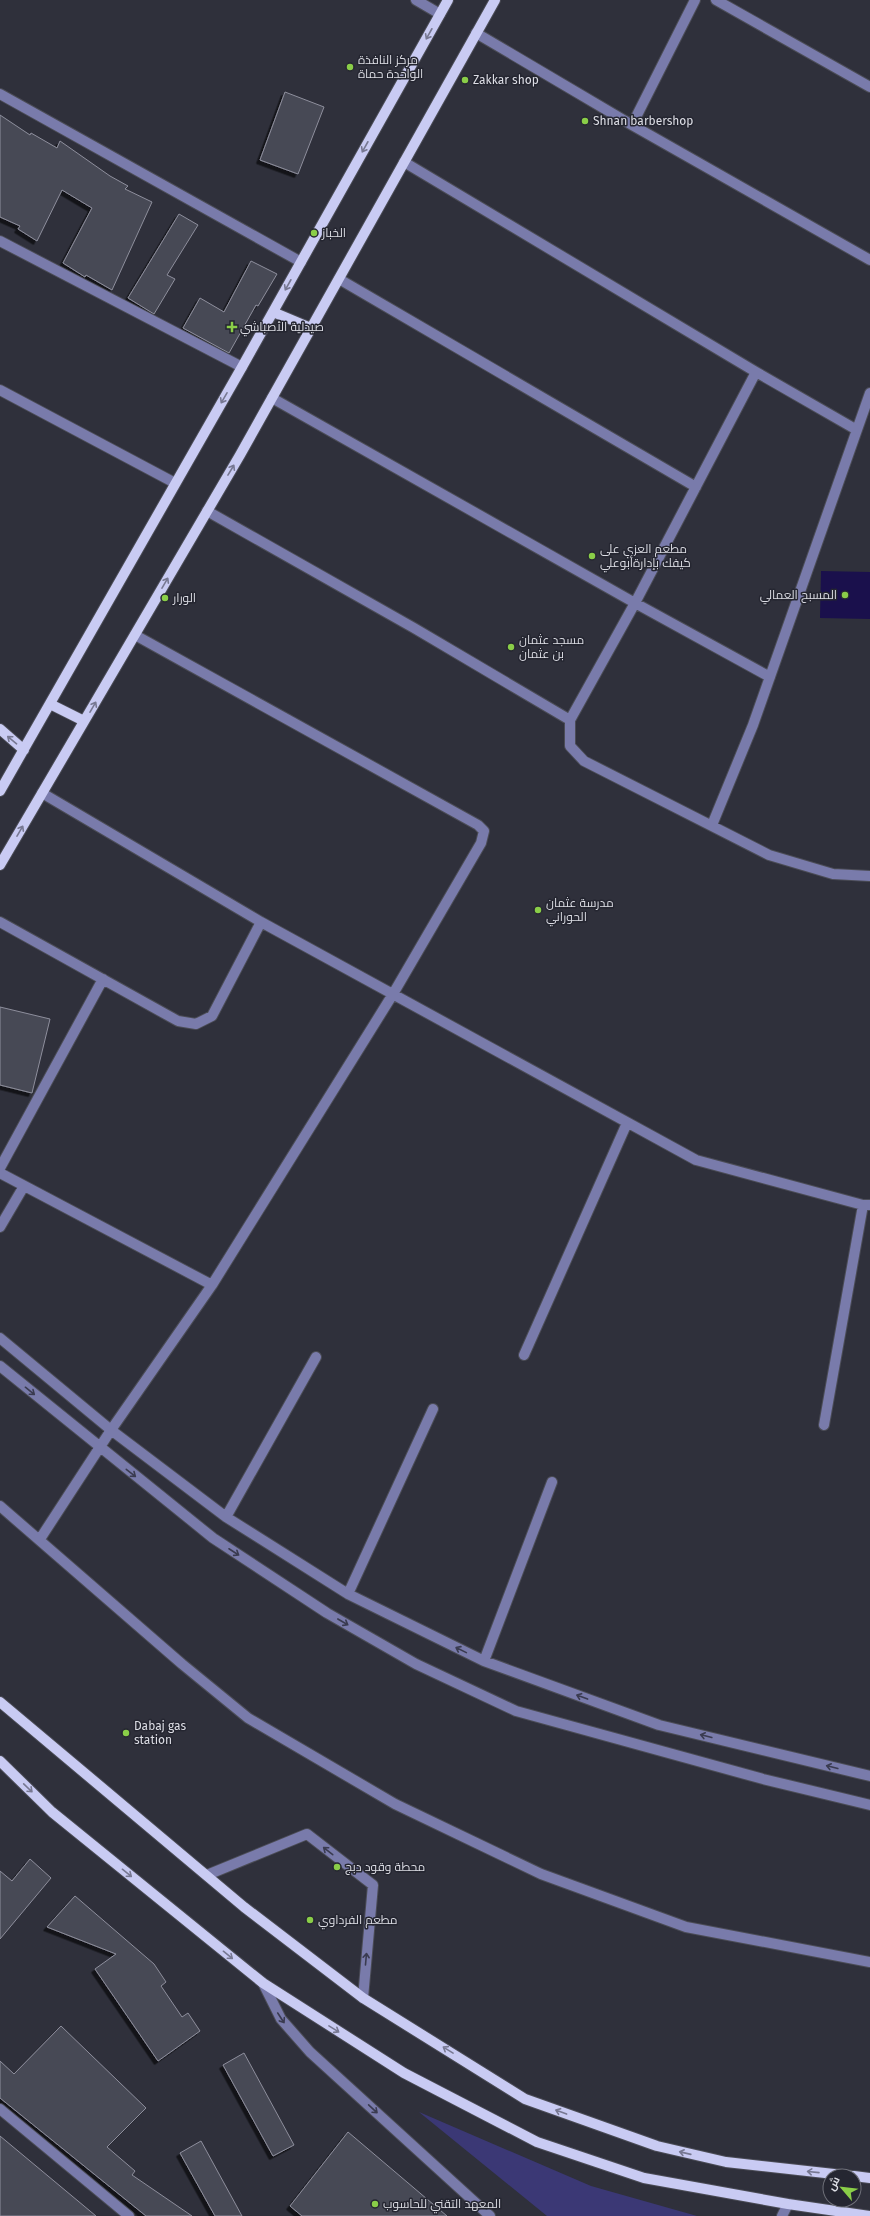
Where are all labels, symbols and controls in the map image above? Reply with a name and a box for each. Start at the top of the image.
one-way arrow [424,28,432,40]
place label: مركز النافذة الواحدة حماة [358,53,423,81]
marker: مركز النافذة الواحدة حماة [345,62,355,72]
place label: Zakkar shop [473,73,539,87]
marker: Zakkar shop [460,75,470,85]
place label: Shnan barbershop [593,114,693,128]
marker: Shnan barbershop [580,116,590,126]
one-way arrow [361,141,369,153]
place label: الخباز [321,226,346,240]
marker: الخباز [309,228,319,238]
one-way arrow [283,279,291,291]
place label: صيدلية الأصباشي [240,320,324,337]
marker: صيدلية الأصباشي [227,322,237,332]
one-way arrow [220,392,228,404]
one-way arrow [228,465,236,477]
place label: مطعم العزي على كيفك بإدارةأبوعلي [600,542,691,573]
marker: مطعم العزي على كيفك بإدارةأبوعلي [587,551,597,561]
one-way arrow [162,577,170,589]
place label: المسبح العمالي [760,588,837,605]
marker: المسبح العمالي [840,590,850,600]
place label: الورار [172,591,196,605]
marker: الورار [160,593,170,603]
place label: مسجد عثمان بن عثمان [519,633,584,661]
marker: مسجد عثمان بن عثمان [506,642,516,652]
one-way arrow [89,701,97,713]
one-way arrow [7,735,17,744]
one-way arrow [16,825,24,837]
place label: مدرسة عثمان الحوراني [546,896,614,927]
marker: مدرسة عثمان الحوراني [533,905,543,915]
one-way arrow [25,1386,35,1395]
one-way arrow [125,1469,136,1477]
one-way arrow [229,1548,240,1556]
one-way arrow [337,1619,349,1627]
one-way arrow [455,1646,467,1653]
one-way arrow [577,1692,589,1700]
place label: Dabaj gas station [134,1719,187,1747]
marker: Dabaj gas station [121,1728,131,1738]
one-way arrow [700,1732,713,1740]
one-way arrow [826,1763,839,1770]
one-way arrow [23,1784,33,1793]
one-way arrow [323,1847,334,1855]
place label: محطة وقود دبج [345,1860,425,1875]
marker: محطة وقود دبج [332,1862,342,1872]
one-way arrow [121,1868,132,1877]
place label: مطعم الفرداوي [318,1913,398,1930]
marker: مطعم الفرداوي [305,1915,315,1925]
one-way arrow [222,1951,233,1959]
one-way arrow [363,1953,370,1966]
one-way arrow [277,2012,285,2023]
one-way arrow [328,2025,340,2033]
one-way arrow [442,2046,453,2055]
one-way arrow [368,2104,378,2114]
one-way arrow [556,2107,568,2115]
one-way arrow [678,2148,691,2156]
one-way arrow [807,2168,820,2175]
north arrow [822,2168,862,2208]
text: ش [825,2174,843,2193]
place label: المعهد التقني للحاسوب [383,2197,501,2214]
marker: المعهد التقني للحاسوب [370,2199,380,2209]

